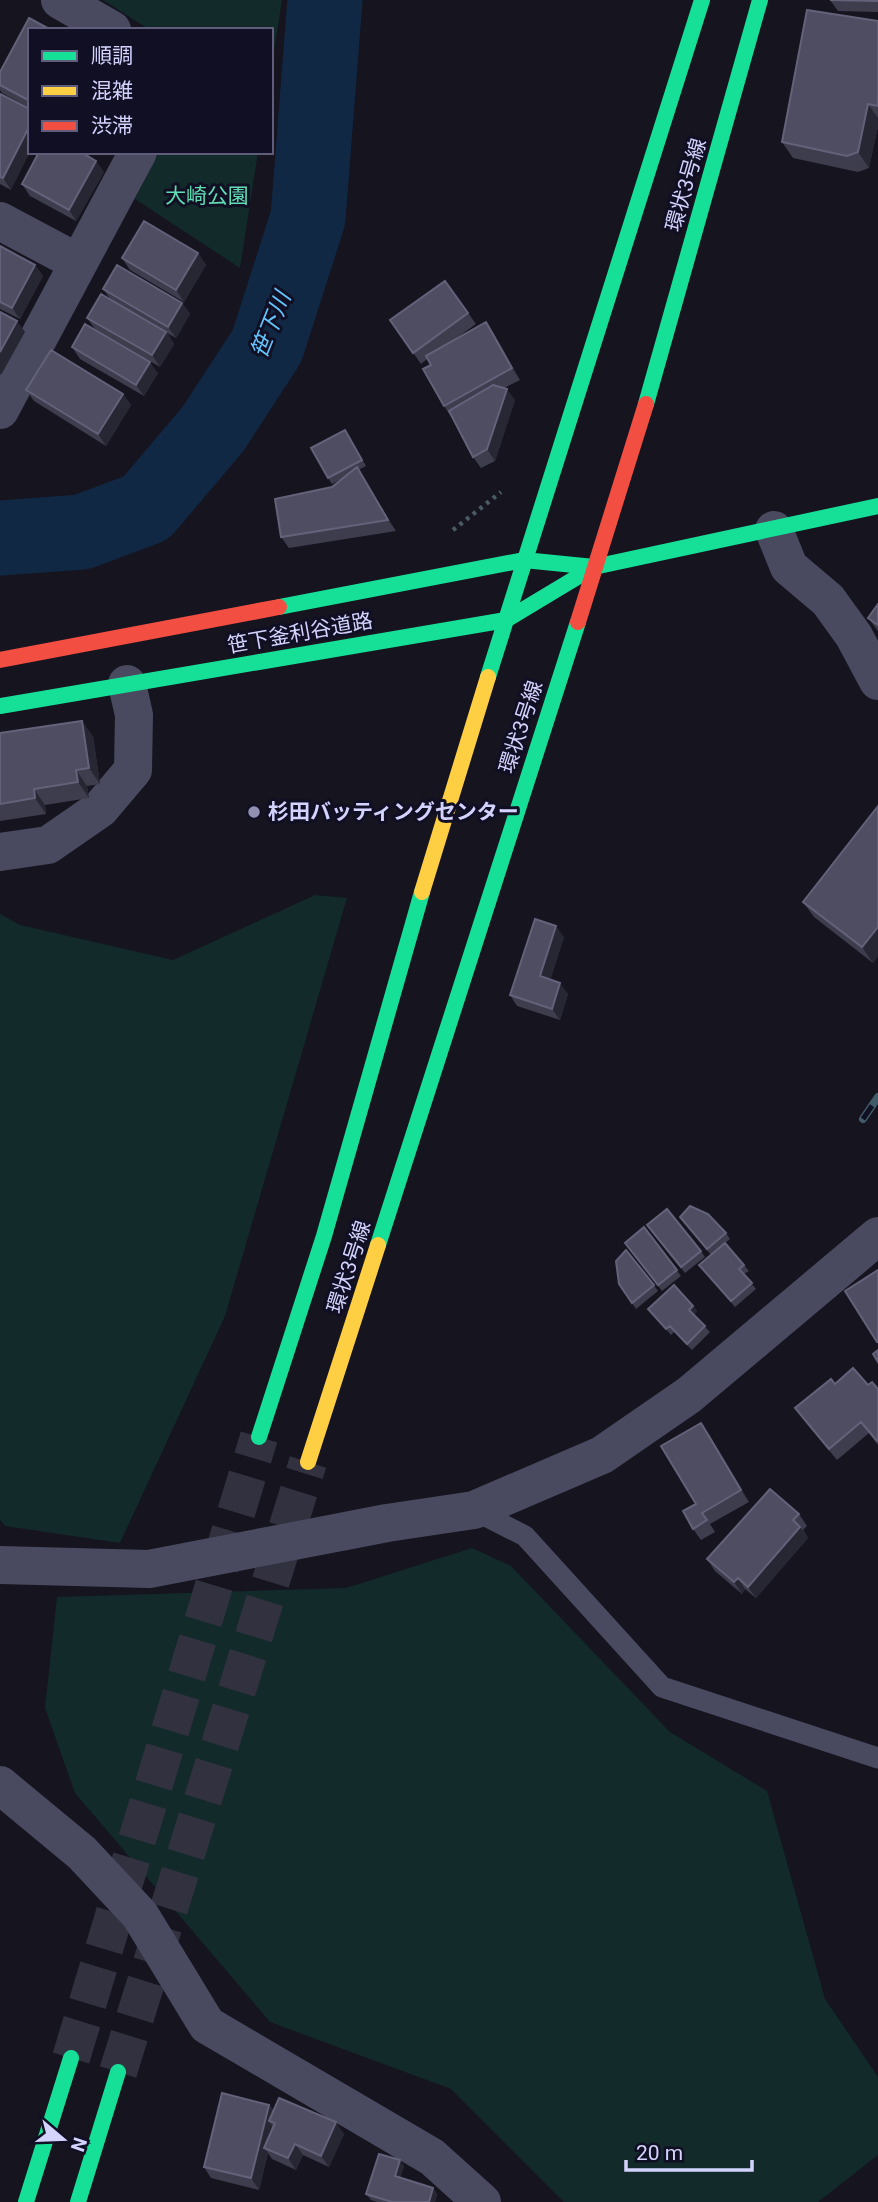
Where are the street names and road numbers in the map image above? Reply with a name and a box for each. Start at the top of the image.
street label: 環状3号線 [661,136,711,234]
street label: 笹下釜利谷道路 [226,608,374,658]
street label: 環状3号線 [495,678,547,776]
street label: 環状3号線 [323,1218,375,1316]

